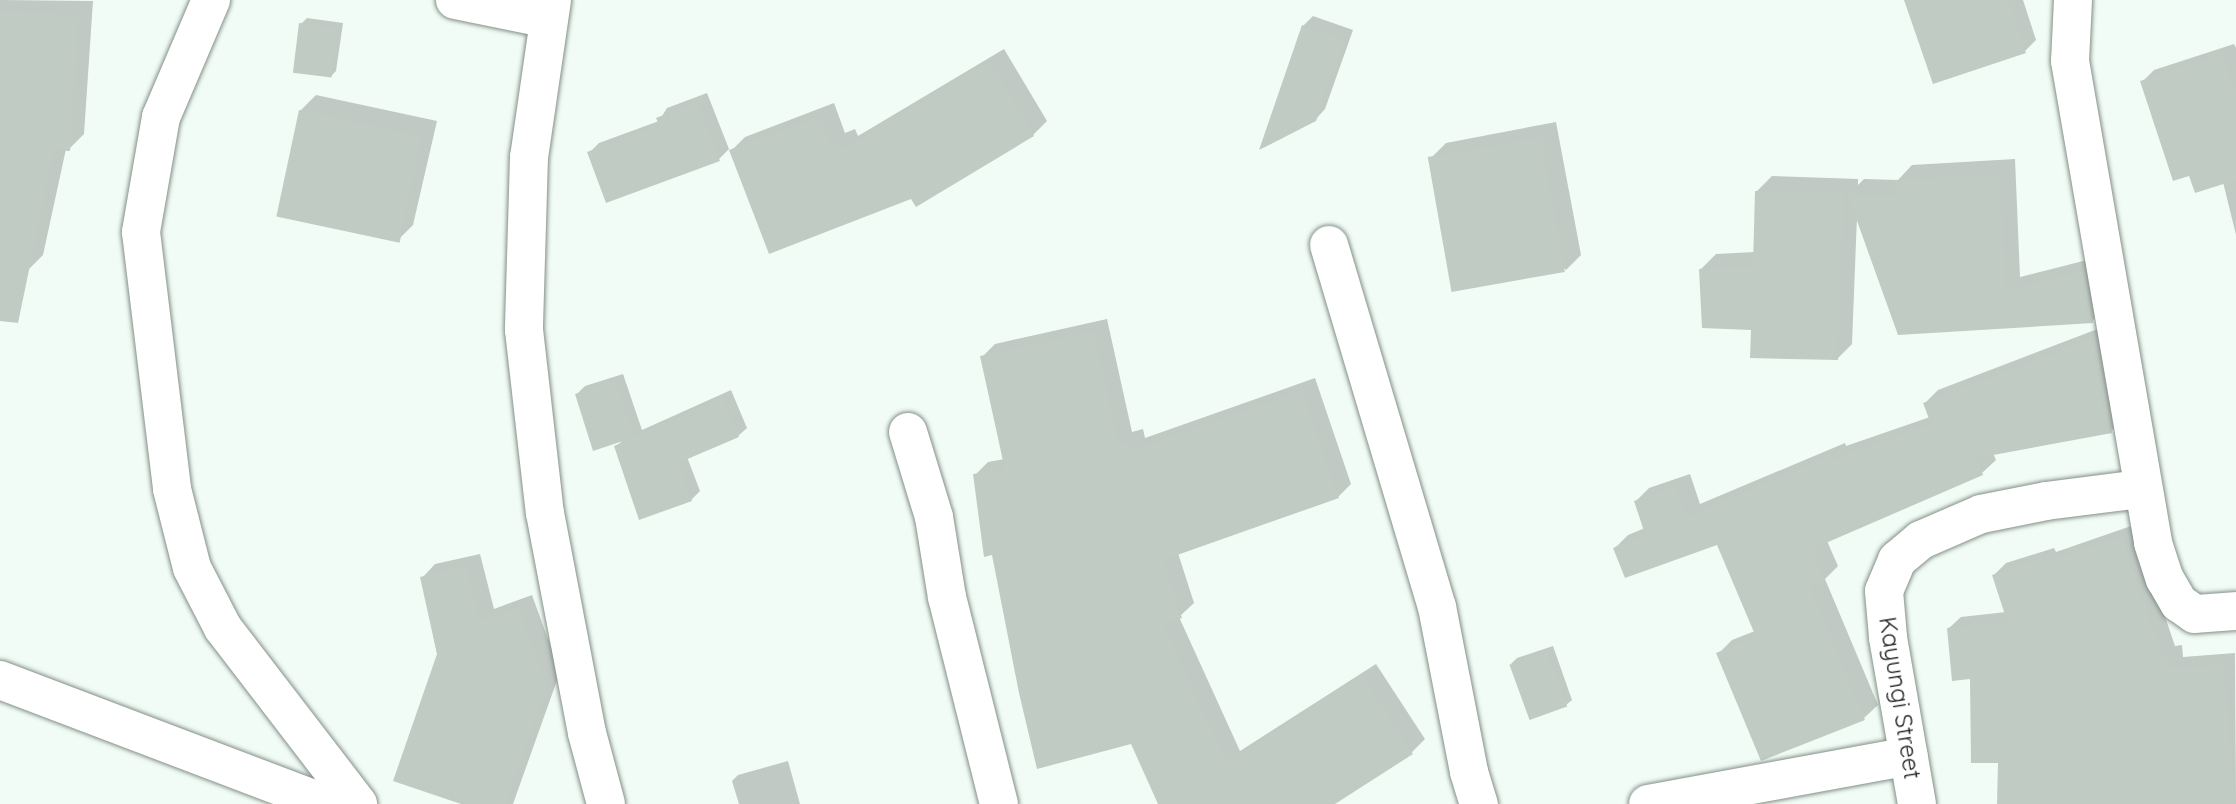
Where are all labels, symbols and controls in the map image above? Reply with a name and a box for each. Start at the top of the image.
street label: Kayungi Street [1873,615,1927,781]

